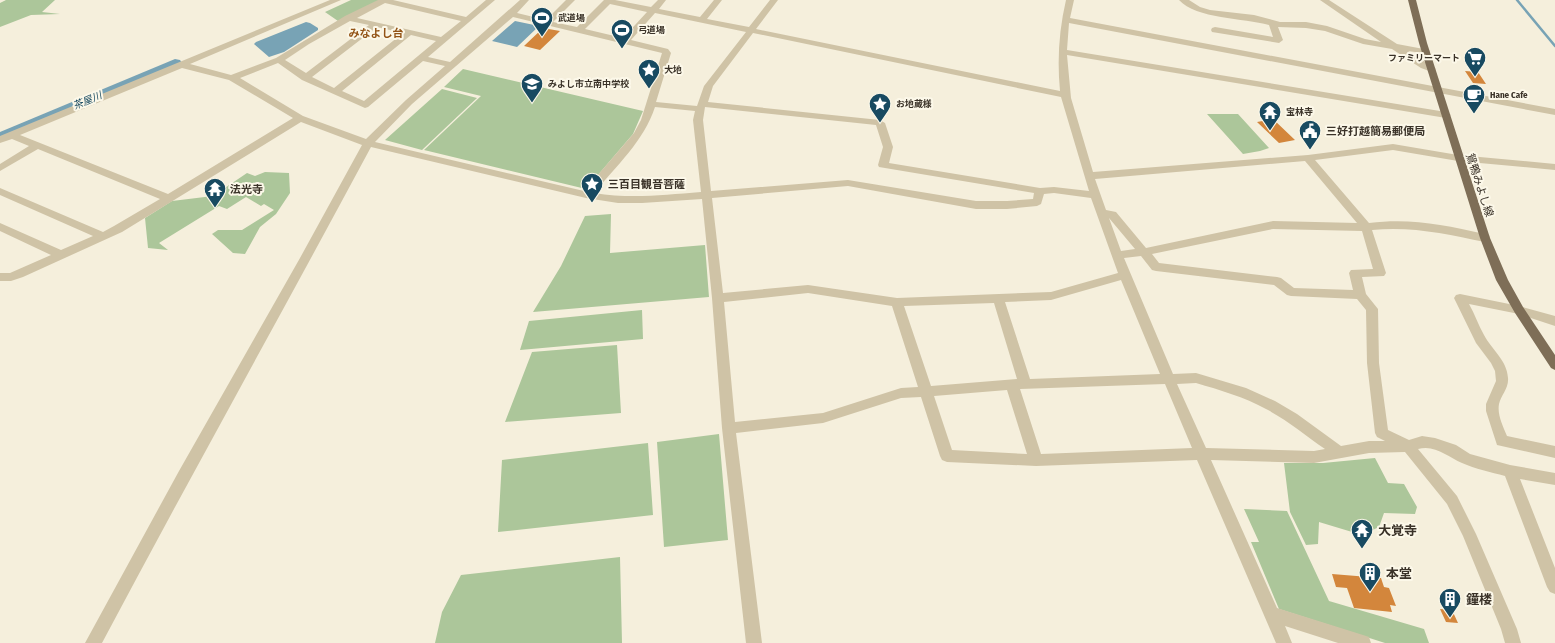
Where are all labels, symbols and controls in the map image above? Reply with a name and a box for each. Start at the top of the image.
sports icon: 武道場 [529,5,555,38]
place label: 武道場 [558,13,585,23]
sports icon: 弓道場 [609,17,635,50]
place label: 弓道場 [638,25,665,35]
district label: みなよし台 [349,27,404,40]
supermarket icon: ファミリーマート [1462,45,1488,78]
place label: ファミリーマート [1388,53,1460,63]
place icon: 大地 [636,57,662,90]
place label: 大地 [664,65,682,75]
school or university icon: みよし市立南中学校 [519,71,545,104]
place label: みよし市立南中学校 [548,79,630,89]
cafe icon: Hane Cafe [1461,82,1487,115]
water label: 茶屋川 [71,89,104,112]
place label: Hane Cafe [1490,90,1528,100]
place icon: お地蔵様 [867,91,893,124]
place label: お地蔵様 [896,99,932,109]
temple icon: 宝林寺 [1257,99,1283,132]
place label: 宝林寺 [1286,107,1313,117]
public building icon: 三好打越簡易郵便局 [1297,118,1323,151]
place label: 三好打越簡易郵便局 [1326,125,1425,138]
street label: 鴛鴨みよし線 [1463,152,1496,219]
place icon: 三百目観音菩薩 [579,171,605,204]
temple icon: 法光寺 [202,176,228,209]
place label: 三百目観音菩薩 [608,178,685,191]
place label: 法光寺 [230,183,263,196]
temple icon: 大覚寺 [1349,517,1375,550]
place label: 大覚寺 [1378,523,1417,538]
building icon: 本堂 [1357,560,1383,593]
place label: 本堂 [1386,566,1412,581]
building icon: 鐘楼 [1437,586,1463,619]
place label: 鐘楼 [1466,592,1492,607]

